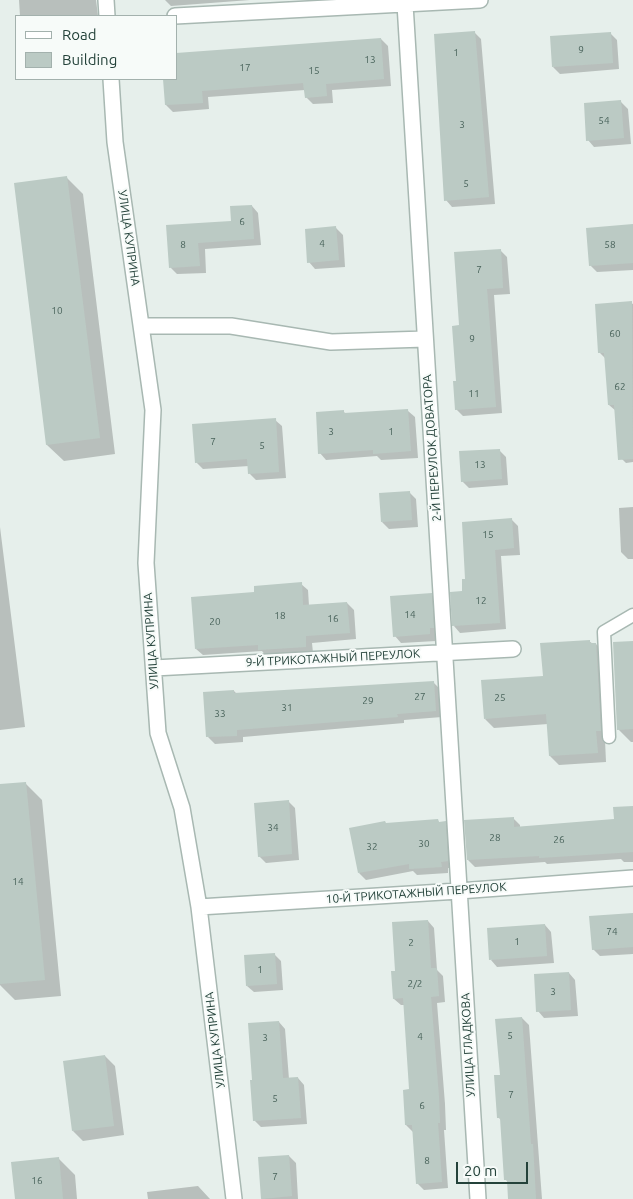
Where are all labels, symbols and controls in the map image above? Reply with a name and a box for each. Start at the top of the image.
legend [15,15,178,80]
text: Road [62,26,97,43]
house number: 9 [578,44,584,56]
house number: 1 [453,47,459,59]
text: Building [62,51,117,68]
house number: 13 [364,54,376,66]
house number: 17 [239,62,251,74]
house number: 15 [308,65,320,77]
house number: 54 [598,115,610,127]
house number: 3 [459,119,465,131]
house number: 5 [463,178,469,190]
street label: УЛИЦА КУПРИНА [115,189,143,287]
house number: 6 [239,216,245,228]
house number: 4 [319,238,325,250]
house number: 8 [180,239,186,251]
house number: 58 [604,239,616,251]
house number: 7 [476,264,482,276]
house number: 10 [51,305,63,317]
house number: 60 [609,328,621,340]
house number: 9 [469,333,475,345]
street label: 2-Й ПЕРЕУЛОК ДОВАТОРА [420,374,444,522]
house number: 62 [614,381,626,393]
house number: 11 [468,388,480,400]
house number: 3 [328,426,334,438]
house number: 1 [388,426,394,438]
house number: 7 [210,436,216,448]
house number: 5 [259,440,265,452]
house number: 13 [474,459,486,471]
house number: 15 [482,529,494,541]
street label: УЛИЦА КУПРИНА [140,592,162,690]
house number: 12 [475,595,487,607]
house number: 14 [404,609,416,621]
house number: 18 [274,610,286,622]
house number: 16 [327,613,339,625]
house number: 20 [209,616,221,628]
street label: 9-Й ТРИКОТАЖНЫЙ ПЕРЕУЛОК [246,646,420,670]
house number: 27 [414,691,426,703]
house number: 25 [494,692,506,704]
house number: 29 [362,695,374,707]
house number: 31 [281,702,293,714]
house number: 33 [214,708,226,720]
house number: 34 [267,822,279,834]
house number: 28 [489,832,501,844]
house number: 26 [553,834,565,846]
house number: 30 [418,838,430,850]
house number: 32 [366,841,378,853]
house number: 14 [12,876,24,888]
street label: 10-Й ТРИКОТАЖНЫЙ ПЕРЕУЛОК [325,879,507,907]
house number: 74 [606,926,618,938]
house number: 1 [514,936,520,948]
house number: 2 [408,937,414,949]
house number: 1 [257,964,263,976]
house number: 2/2 [408,978,422,990]
house number: 3 [550,986,556,998]
street label: УЛИЦА КУПРИНА [202,991,228,1089]
street label: УЛИЦА ГЛАДКОВА [458,993,478,1097]
house number: 5 [507,1030,513,1042]
house number: 4 [417,1031,423,1043]
house number: 3 [262,1032,268,1044]
house number: 7 [508,1089,514,1101]
house number: 5 [272,1093,278,1105]
house number: 6 [419,1100,425,1112]
scale bar [458,1152,530,1184]
house number: 8 [424,1155,430,1167]
text: 20 m [464,1162,497,1179]
house number: 7 [272,1171,278,1183]
house number: 16 [31,1175,43,1187]

